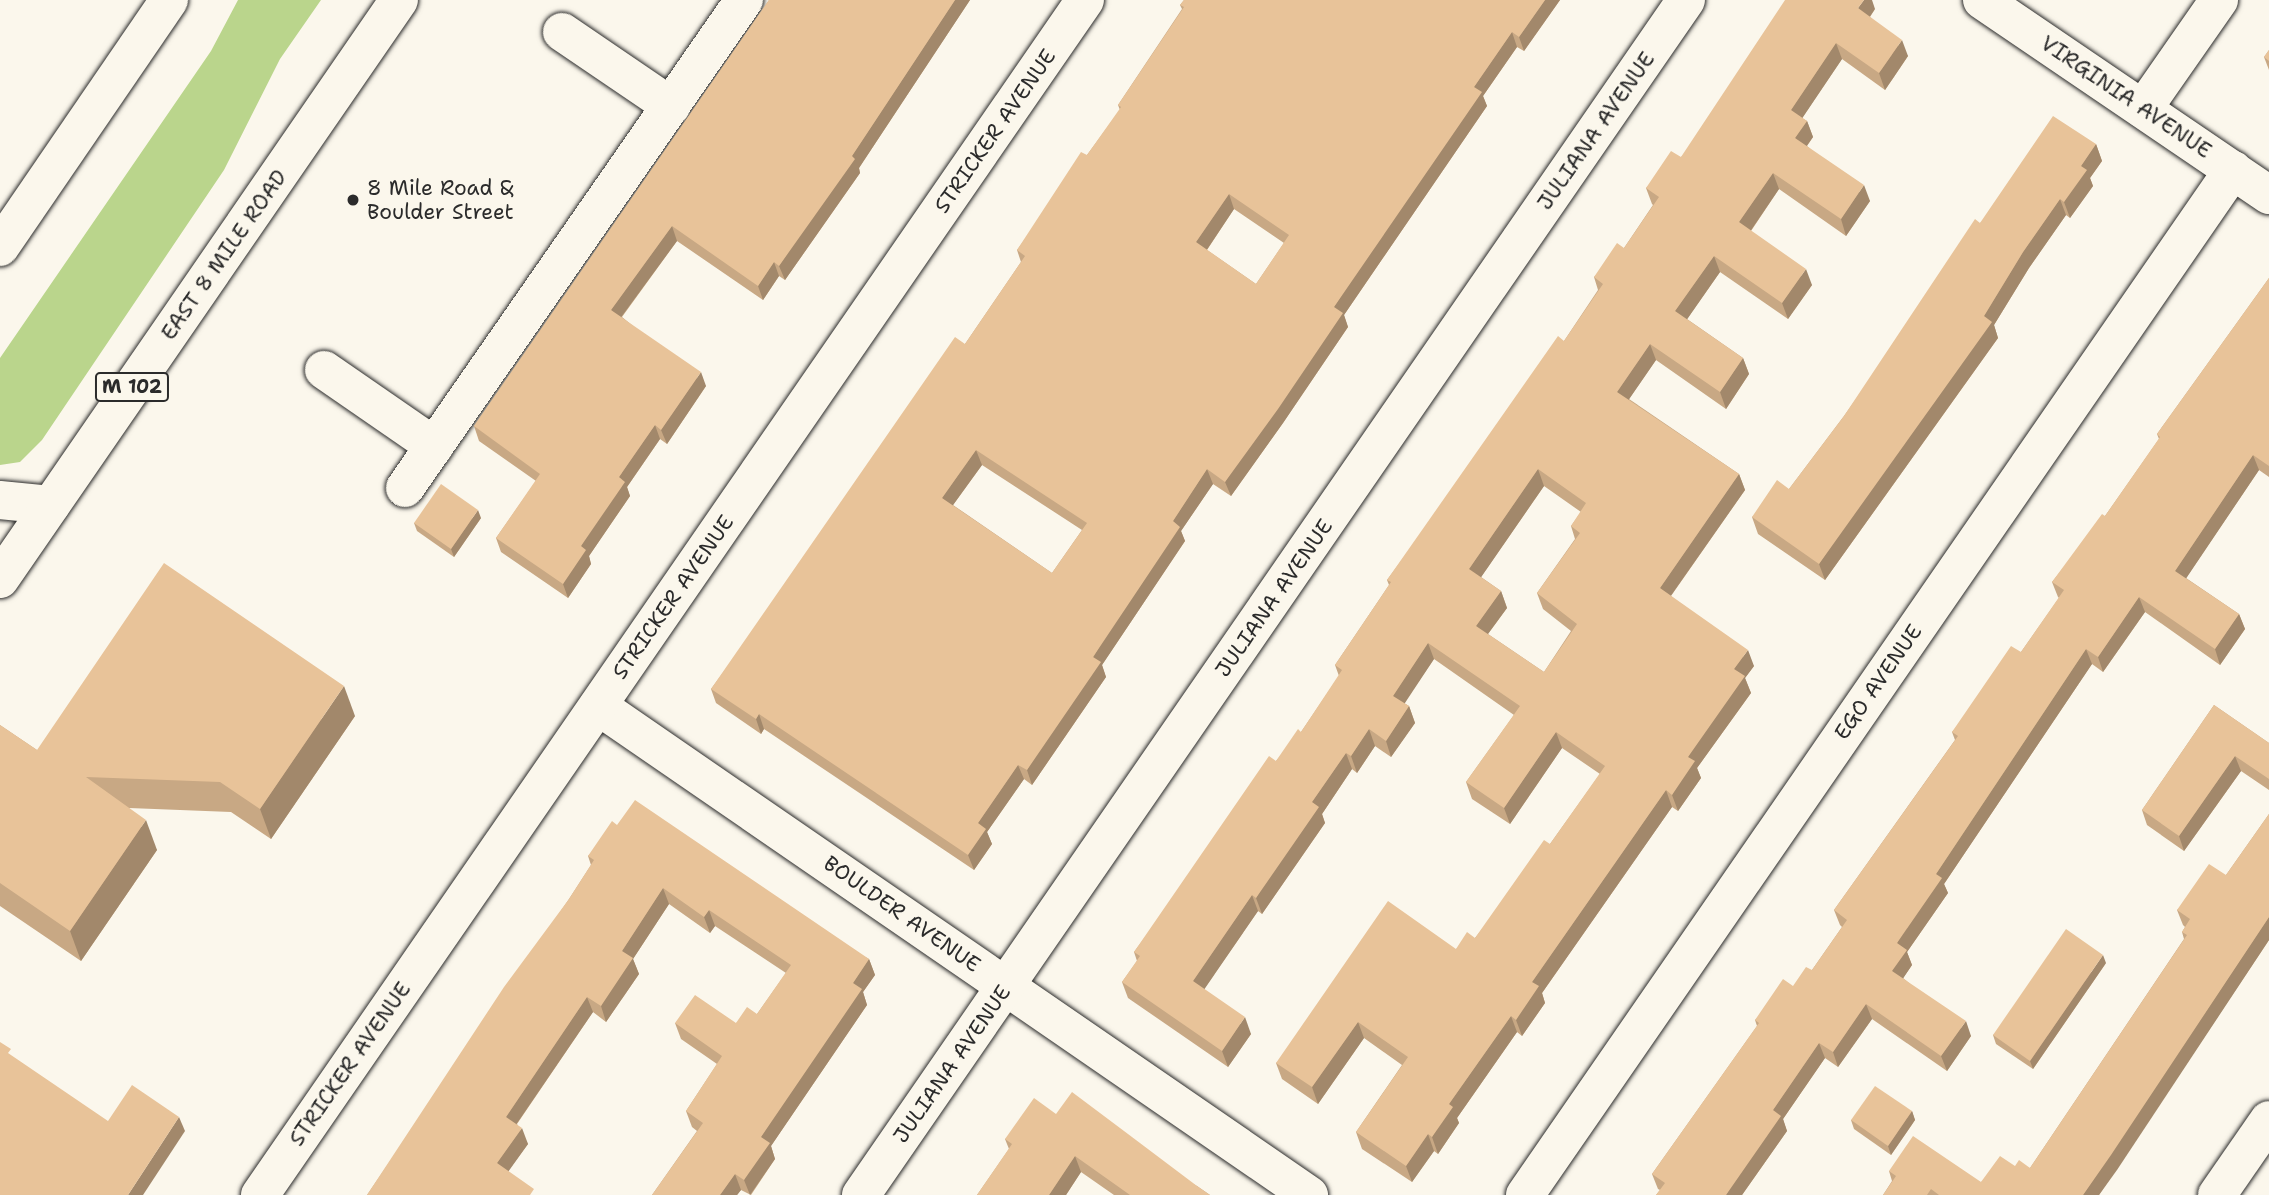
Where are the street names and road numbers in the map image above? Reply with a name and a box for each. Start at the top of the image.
street label: VIRGINIA AVENUE [2036,30,2216,164]
street label: STRICKER AVENUE [929,44,1061,218]
street label: JULIANA AVENUE [1532,47,1660,215]
street label: EAST 8 MILE ROAD [156,165,292,345]
road number: M 102 [94,372,170,402]
street label: STRICKER AVENUE [607,510,739,684]
street label: JULIANA AVENUE [1210,514,1338,682]
street label: EGO AVENUE [1829,619,1927,745]
street label: BOULDER AVENUE [819,850,985,978]
street label: STRICKER AVENUE [284,977,416,1151]
street label: JULIANA AVENUE [888,980,1016,1148]

